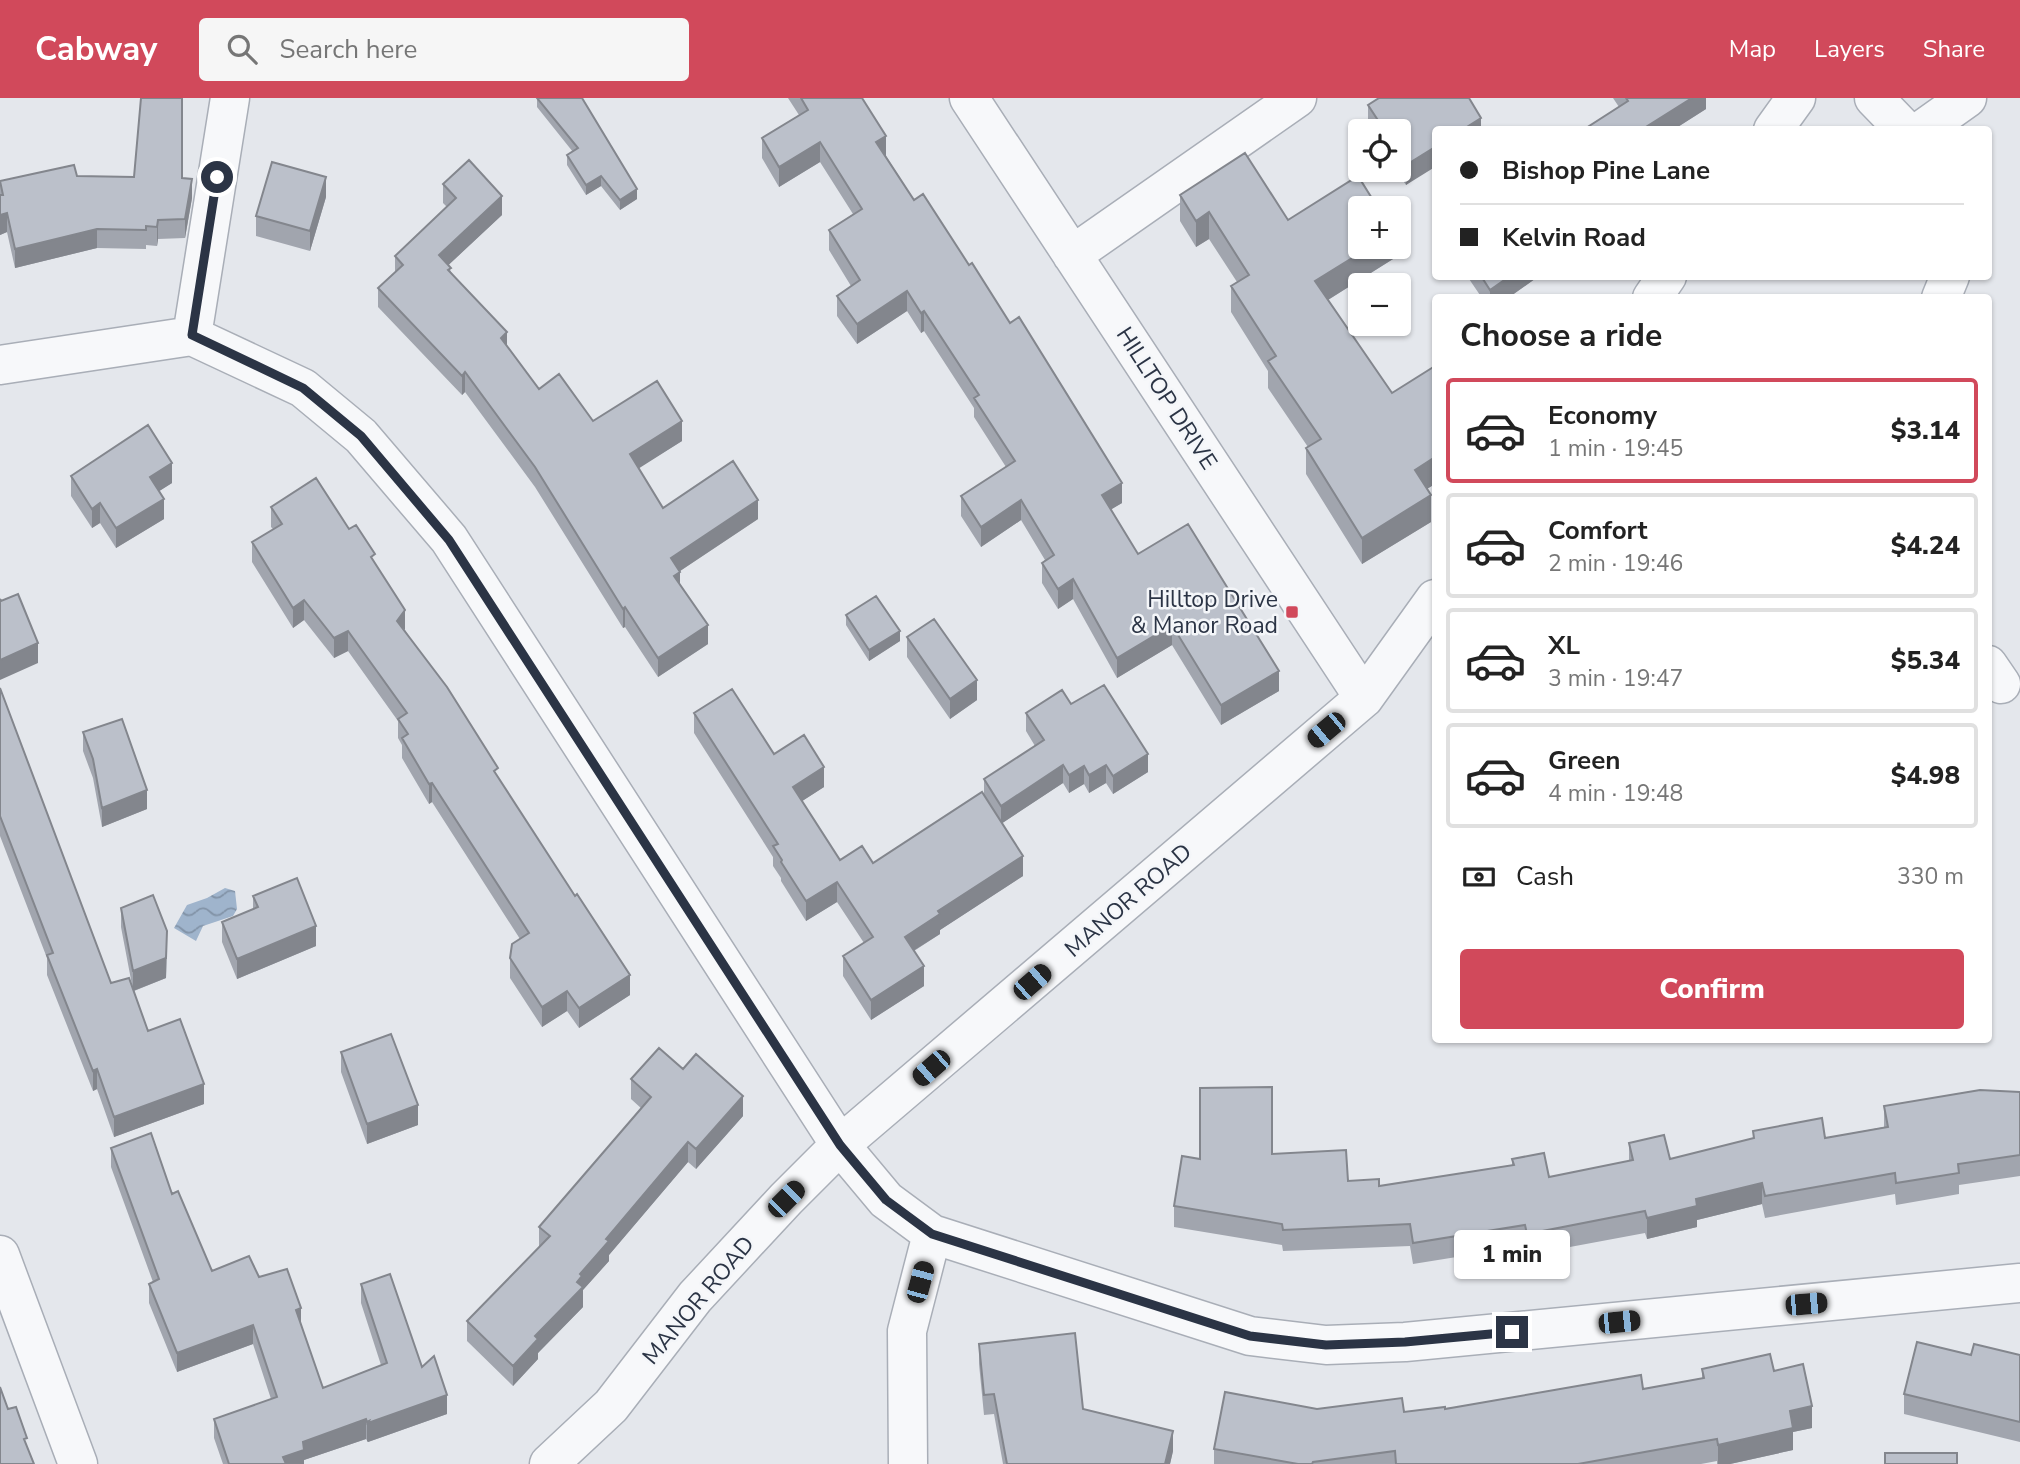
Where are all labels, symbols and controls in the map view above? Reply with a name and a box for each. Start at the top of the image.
search box [199,18,689,81]
text: Cabway [35,27,157,72]
icon: search [223,30,261,68]
text: Search here [279,32,417,67]
text: Map [1729,33,1776,65]
text: Layers [1814,33,1885,65]
text: Share [1923,33,1985,65]
map controls [1348,119,1411,336]
button: locate [1348,119,1411,182]
text: Bishop Pine Lane [1502,153,1710,188]
route start [201,161,233,193]
button: + [1348,196,1411,259]
text: Kelvin Road [1502,220,1646,255]
button: − [1348,273,1411,336]
text: Choose a ride [1460,314,1662,357]
street label: HILLTOP DRIVE [1109,321,1224,475]
text: Economy [1548,398,1657,433]
icon: car [1464,399,1527,462]
text: $3.14 [1891,413,1960,448]
text: 1 min · 19:45 [1548,433,1683,464]
text: Comfort [1548,513,1648,548]
icon: car [1464,514,1527,577]
text: $4.24 [1891,528,1960,563]
text: 2 min · 19:46 [1548,548,1683,579]
place label: Hilltop Drive & Manor Road [1131,584,1278,641]
marker: Hilltop Drive & Manor Road [1284,604,1300,620]
text: XL [1548,628,1580,663]
icon: car [1464,629,1527,692]
text: $5.34 [1891,643,1960,678]
text: 3 min · 19:47 [1548,663,1683,694]
car [1304,708,1349,752]
text: Green [1548,743,1621,778]
icon: car [1464,744,1527,807]
text: $4.98 [1891,758,1960,793]
text: 4 min · 19:48 [1548,778,1683,809]
street label: MANOR ROAD [1058,837,1198,964]
icon: cash [1460,858,1498,896]
text: Cash [1516,859,1574,894]
text: 330 m [1897,861,1964,892]
button: Confirm [1460,949,1964,1029]
car [1010,960,1055,1004]
car [909,1046,954,1090]
car [764,1177,809,1221]
street label: MANOR ROAD [635,1230,761,1371]
callout: 1 min [1454,1230,1570,1280]
text: 1 min [1482,1239,1542,1270]
car [905,1259,936,1305]
car [1785,1292,1828,1316]
car [1598,1309,1641,1335]
route end [1496,1316,1528,1348]

